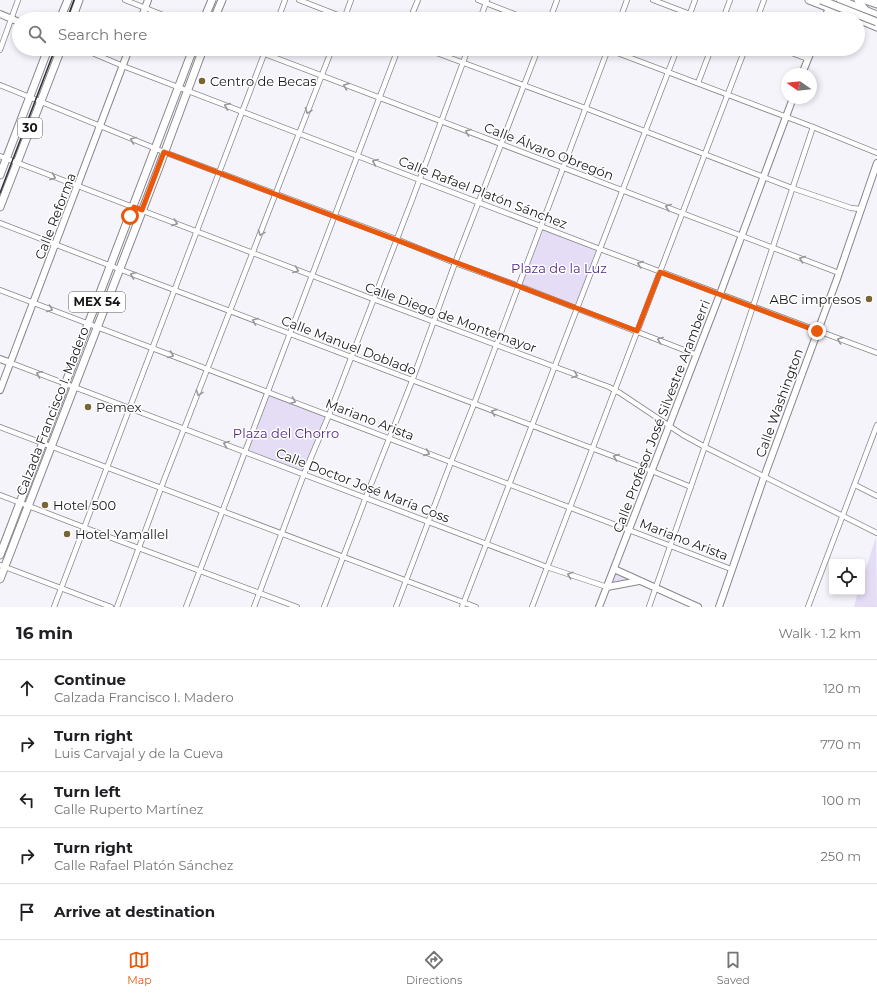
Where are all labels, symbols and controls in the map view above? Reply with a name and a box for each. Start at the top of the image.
search box [12,12,865,56]
icon: search [26,23,48,45]
text: Search here [58,25,147,44]
north arrow [781,68,817,104]
place label: Centro de Becas [210,73,317,89]
marker: Centro de Becas [197,76,207,86]
one-way arrow [343,82,350,90]
one-way arrow [224,103,231,111]
one-way arrow [305,108,313,115]
road number: 30 [18,118,42,138]
street label: Calle Álvaro Obregón [482,119,616,183]
one-way arrow [464,128,471,136]
one-way arrow [130,136,137,144]
street label: Calle Rafael Platón Sánchez [396,152,570,232]
one-way arrow [372,159,379,167]
street label: Calle Reforma [31,171,79,261]
one-way arrow [50,172,57,180]
one-way arrow [665,204,672,212]
route start [121,207,139,225]
one-way arrow [171,218,178,226]
one-way arrow [258,229,266,236]
one-way arrow [799,256,806,264]
park label: Plaza de la Luz [511,260,607,276]
one-way arrow [637,261,644,269]
one-way arrow [292,265,299,273]
one-way arrow [130,271,137,279]
street label: Calle Diego de Montemayor [363,278,539,356]
place label: ABC impresos [769,291,861,307]
road number: MEX 54 [69,292,125,312]
marker: ABC impresos [864,294,874,304]
street label: Calle Profesor José Silvestre Aramberri [609,297,713,535]
one-way arrow [46,304,53,312]
street label: Calle Manuel Doblado [279,312,419,378]
one-way arrow [251,317,258,325]
route end [808,322,826,340]
street label: Calzada Francisco I. Madero [12,324,92,498]
one-way arrow [837,336,844,344]
one-way arrow [657,337,664,345]
street label: Calle Washington [752,346,806,460]
one-way arrow [168,351,175,359]
one-way arrow [35,370,42,378]
one-way arrow [571,370,578,378]
one-way arrow [195,390,203,397]
street label: Mariano Arista [323,395,417,443]
one-way arrow [289,397,296,405]
place label: Pemex [96,399,141,415]
marker: Pemex [83,402,93,412]
one-way arrow [491,408,498,416]
park label: Plaza del Chorro [233,425,339,441]
one-way arrow [222,441,229,449]
street label: Calle Doctor José María Coss [274,444,452,526]
one-way arrow [424,448,431,456]
one-way arrow [612,454,619,462]
place label: Hotel 500 [53,497,116,513]
marker: Hotel 500 [40,500,50,510]
street label: Mariano Arista [637,515,731,563]
place label: Hotel Yamallel [75,526,168,542]
marker: Hotel Yamallel [62,529,72,539]
map controls [829,559,865,595]
button: locate [829,559,865,595]
one-way arrow [567,571,574,580]
text: 16 min [16,623,73,643]
text: Walk · 1.2 km [778,625,861,641]
text: Continue [54,670,126,689]
icon: ahead [16,677,38,699]
text: 120 m [823,680,861,696]
text: Calzada Francisco I. Madero [54,689,234,705]
text: Turn right [54,726,133,745]
icon: right [16,733,38,755]
text: 770 m [820,736,861,752]
text: Luis Carvajal y de la Cueva [54,745,223,761]
text: Turn left [54,782,121,801]
icon: left [16,789,38,811]
text: 100 m [822,792,861,808]
text: Calle Ruperto Martínez [54,801,203,817]
text: Turn right [54,838,133,857]
icon: right [16,845,38,867]
text: 250 m [820,848,861,864]
text: Calle Rafael Platón Sánchez [54,857,234,873]
icon: arrive [16,901,38,923]
text: Arrive at destination [54,902,215,921]
tab: Map [127,949,152,987]
tab: Directions [406,949,462,987]
tab: Saved [717,949,750,987]

